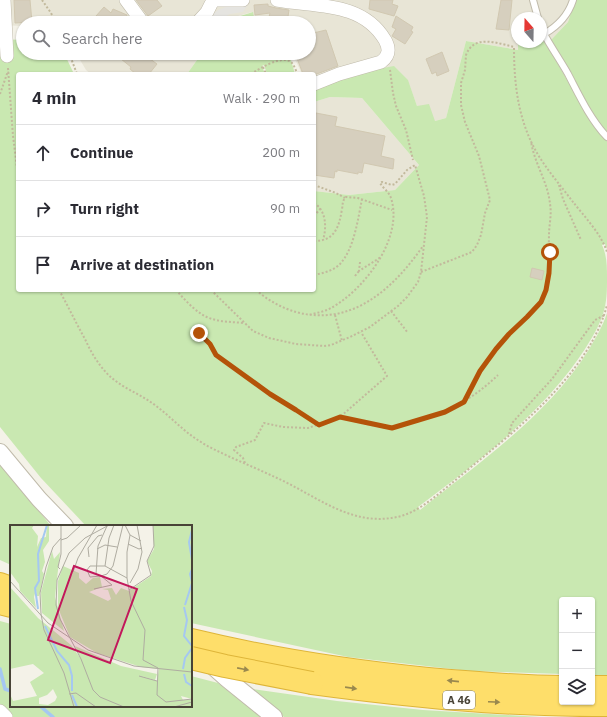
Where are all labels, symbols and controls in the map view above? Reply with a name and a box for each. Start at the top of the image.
north arrow [511,12,547,48]
search box [16,16,316,60]
icon: search [30,27,52,49]
text: Search here [62,29,142,48]
text: 4 min [32,87,76,109]
text: Walk · 290 m [223,90,300,107]
icon: ahead [32,142,54,164]
text: Continue [70,143,134,162]
text: 200 m [262,144,300,161]
icon: right [32,198,54,220]
text: Turn right [70,199,139,218]
text: 90 m [270,200,300,217]
route start [541,243,559,261]
icon: arrive [32,254,54,276]
text: Arrive at destination [70,255,214,274]
route end [190,324,208,342]
inset map [10,525,192,707]
map controls [559,597,595,705]
button: + [559,597,595,633]
button: − [559,633,595,669]
one-way arrow [237,667,249,673]
button: layers [559,669,595,705]
one-way arrow [447,678,459,685]
one-way arrow [345,685,357,691]
road number: A 46 [443,691,475,709]
one-way arrow [488,699,500,706]

